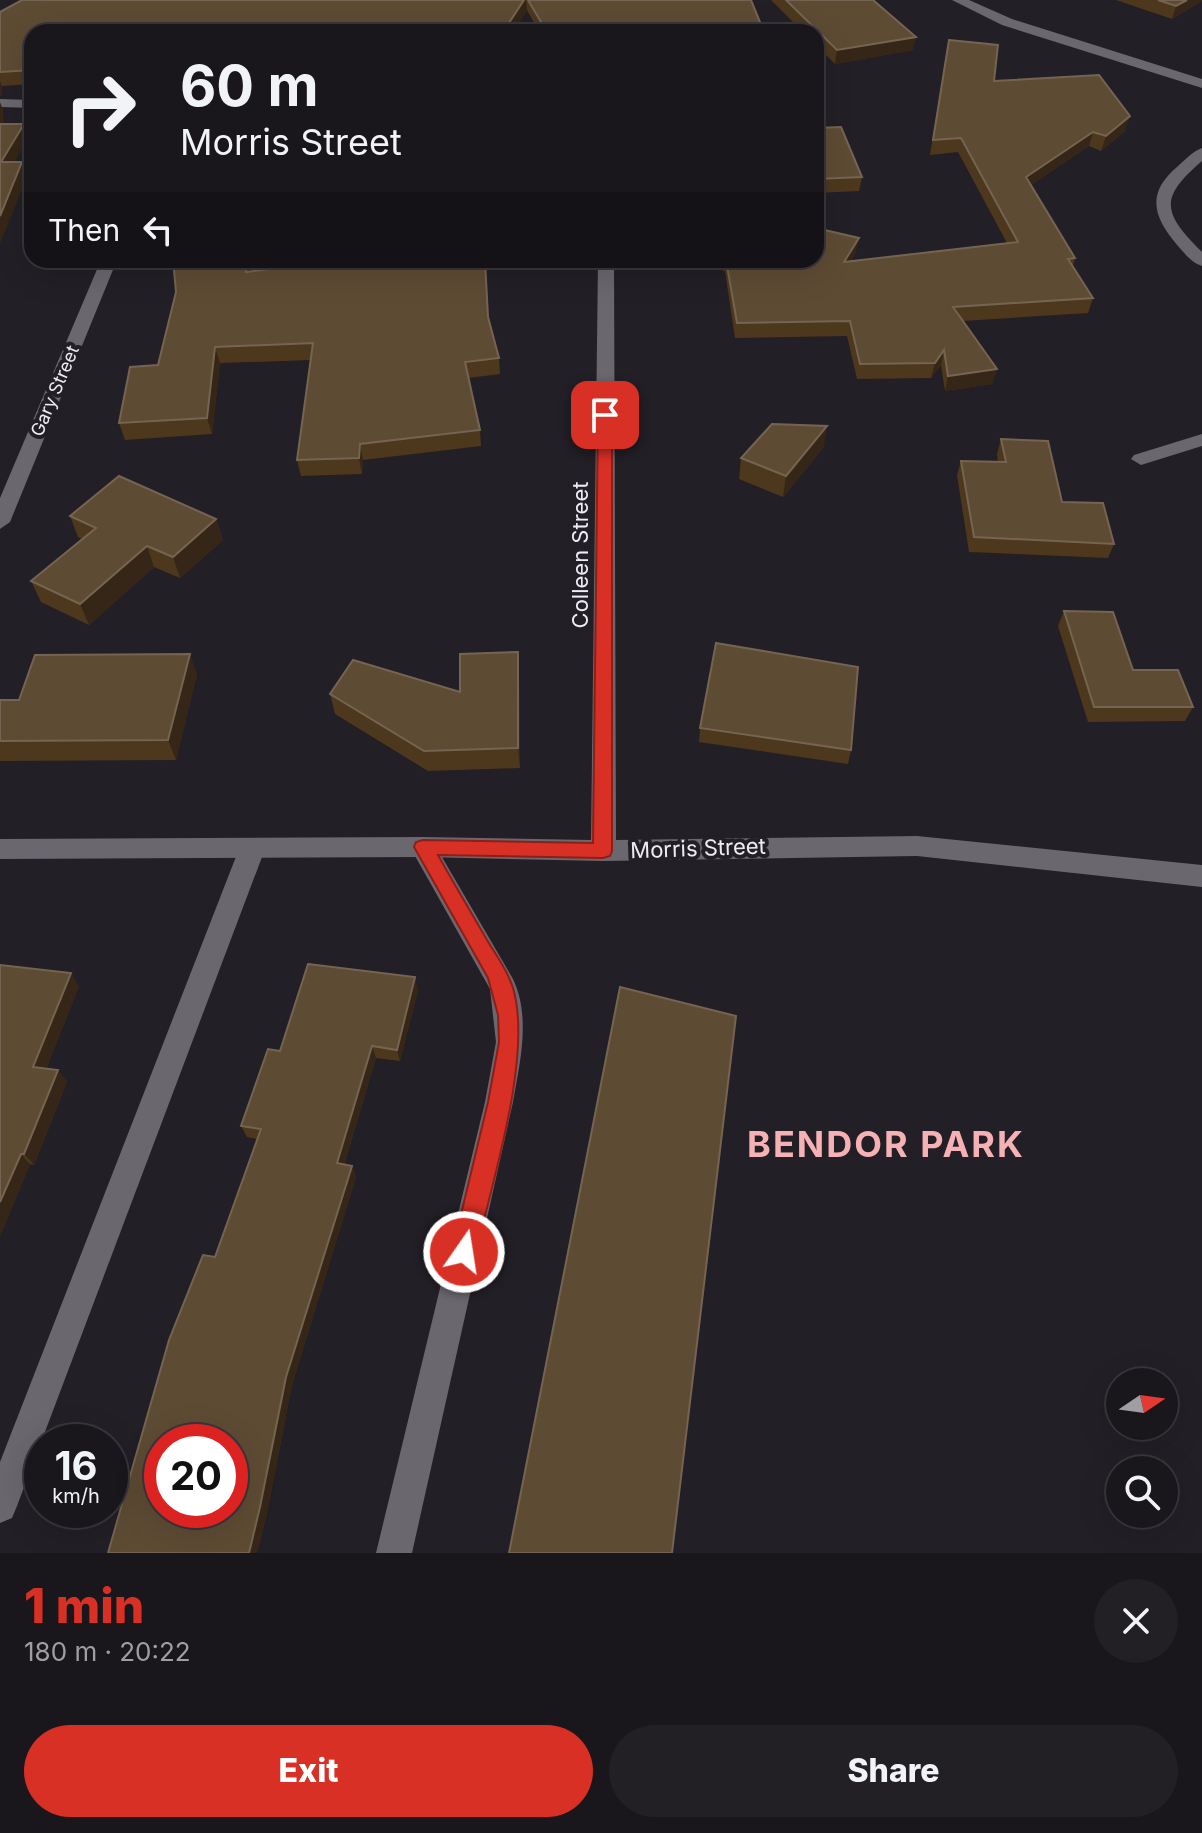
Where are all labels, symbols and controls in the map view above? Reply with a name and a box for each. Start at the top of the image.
text: 60 m [180,52,319,120]
icon: right [48,56,152,160]
text: Morris Street [180,120,402,164]
icon: left [136,208,180,252]
text: Then [48,212,120,248]
street label: Gary Street [26,342,83,439]
pin [571,381,639,449]
icon: arrive [583,393,627,437]
street label: Colleen Street [567,482,593,628]
street label: Morris Street [630,833,766,863]
district label: BENDOR PARK [747,1122,1025,1166]
position arrow [422,1210,506,1294]
north arrow [1106,1368,1178,1440]
map controls [1106,1368,1178,1528]
speed limit sign: 20 [144,1424,248,1528]
text: 16 [54,1441,98,1490]
button: search [1106,1456,1178,1528]
text: km/h [52,1484,100,1508]
text: 1 min [24,1576,144,1635]
button: close [1094,1579,1178,1663]
text: 180 m · 20:22 [24,1636,191,1667]
button: Exit [24,1725,593,1817]
button: Share [609,1725,1178,1817]

